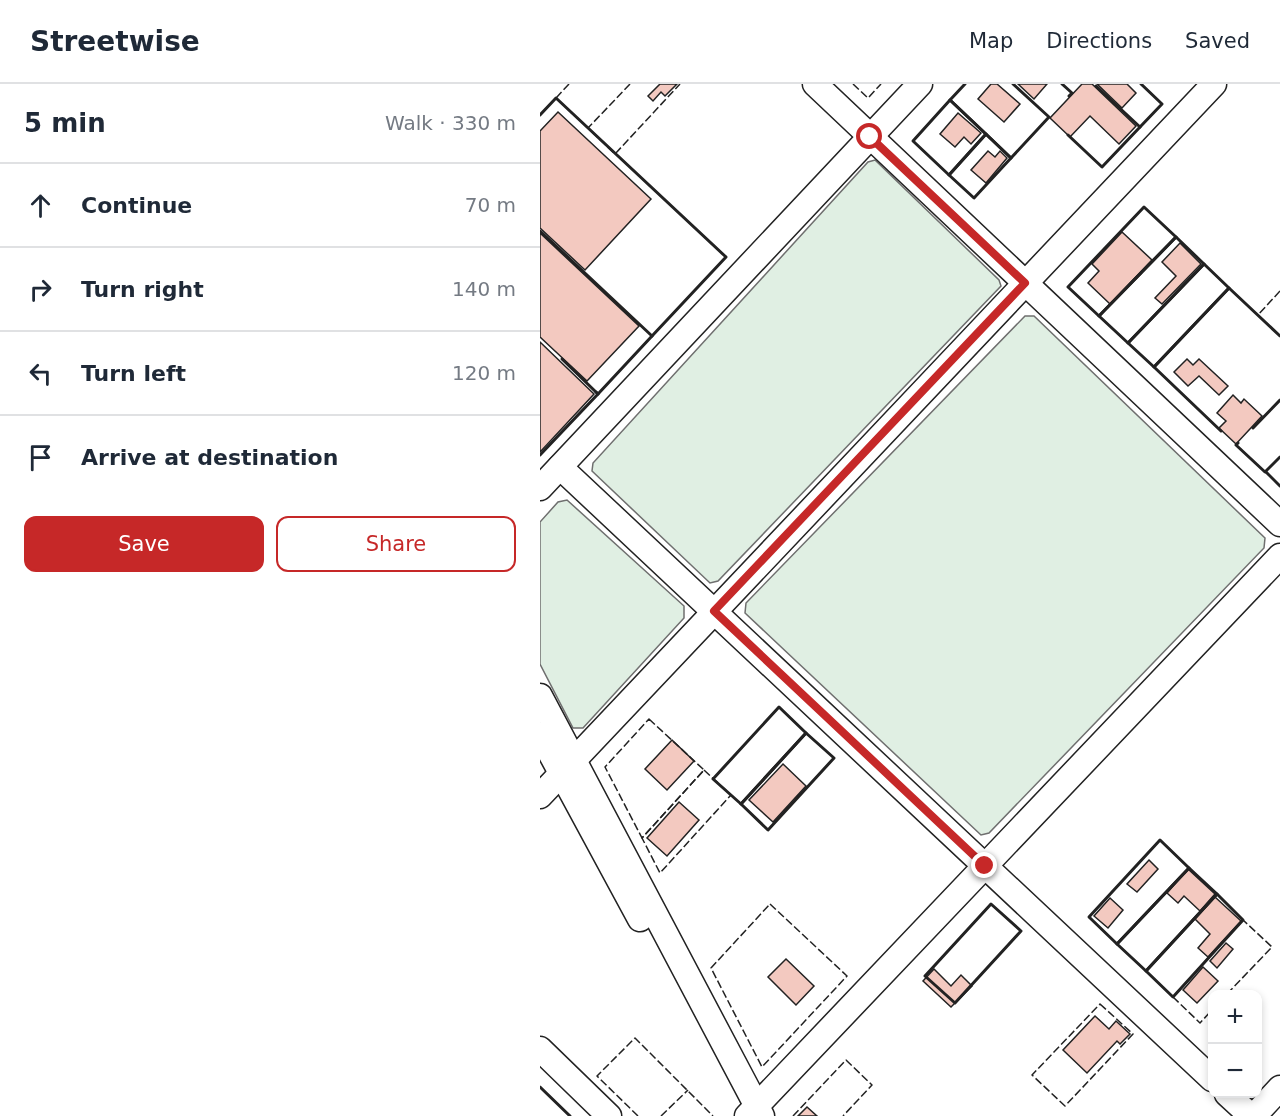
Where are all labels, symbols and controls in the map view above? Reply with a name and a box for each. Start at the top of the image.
text: Streetwise [30,25,200,58]
text: Map [969,29,1013,53]
text: Directions [1046,29,1152,53]
text: Saved [1185,29,1250,53]
text: 5 min [24,108,106,138]
text: Walk · 330 m [385,111,516,135]
route start [856,123,882,149]
icon: ahead [24,189,57,222]
text: Continue [81,193,192,218]
text: 70 m [465,193,516,217]
icon: right [24,273,57,306]
text: Turn right [81,277,204,302]
text: 140 m [452,277,516,301]
icon: left [24,357,57,390]
text: Turn left [81,361,186,386]
text: 120 m [452,361,516,385]
icon: arrive [24,441,57,474]
text: Arrive at destination [81,445,338,470]
button: Save [24,516,264,572]
button: Share [276,516,516,572]
route end [971,852,997,878]
map controls [1208,990,1262,1098]
button: + [1208,990,1262,1044]
button: − [1208,1044,1262,1098]

